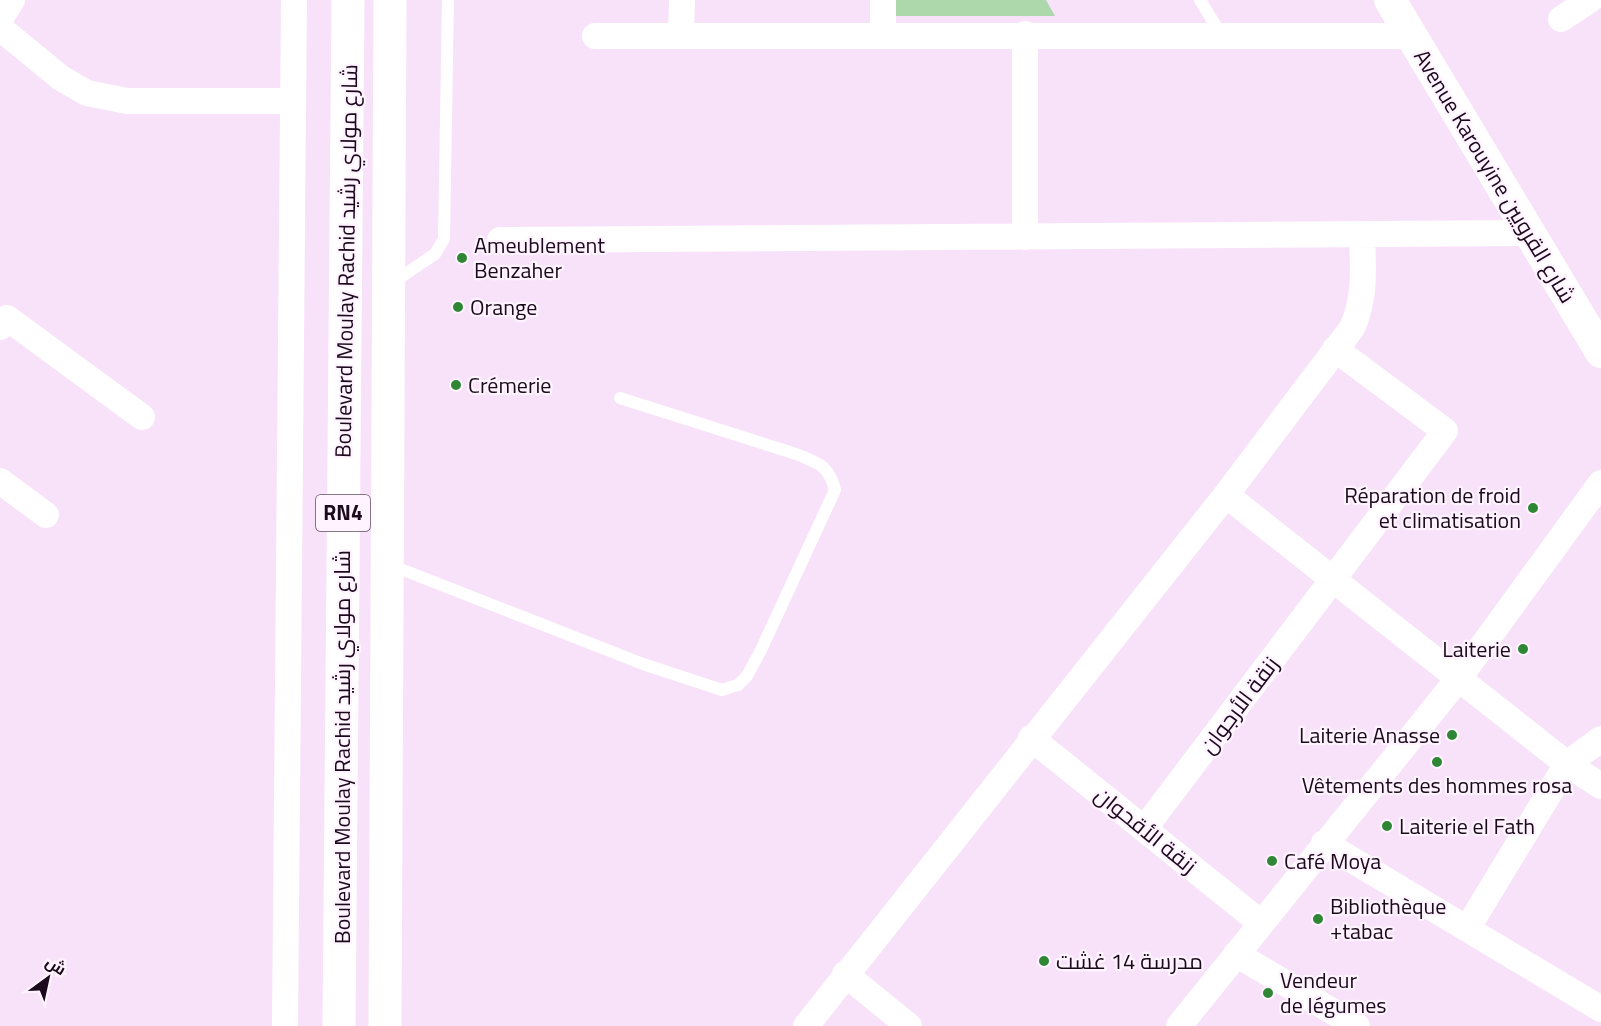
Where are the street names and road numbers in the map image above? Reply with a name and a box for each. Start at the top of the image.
street label: Avenue Karouyine شارع القرويين [1406,43,1584,309]
street label: Boulevard Moulay Rachid شارع مولاي رشيد [326,64,366,458]
road number: RN4 [316,495,370,531]
street label: Boulevard Moulay Rachid شارع مولاي رشيد [325,550,359,944]
street label: زنقة الأرجوان [1191,649,1287,761]
street label: زنقة الأقحوان [1087,778,1205,882]

